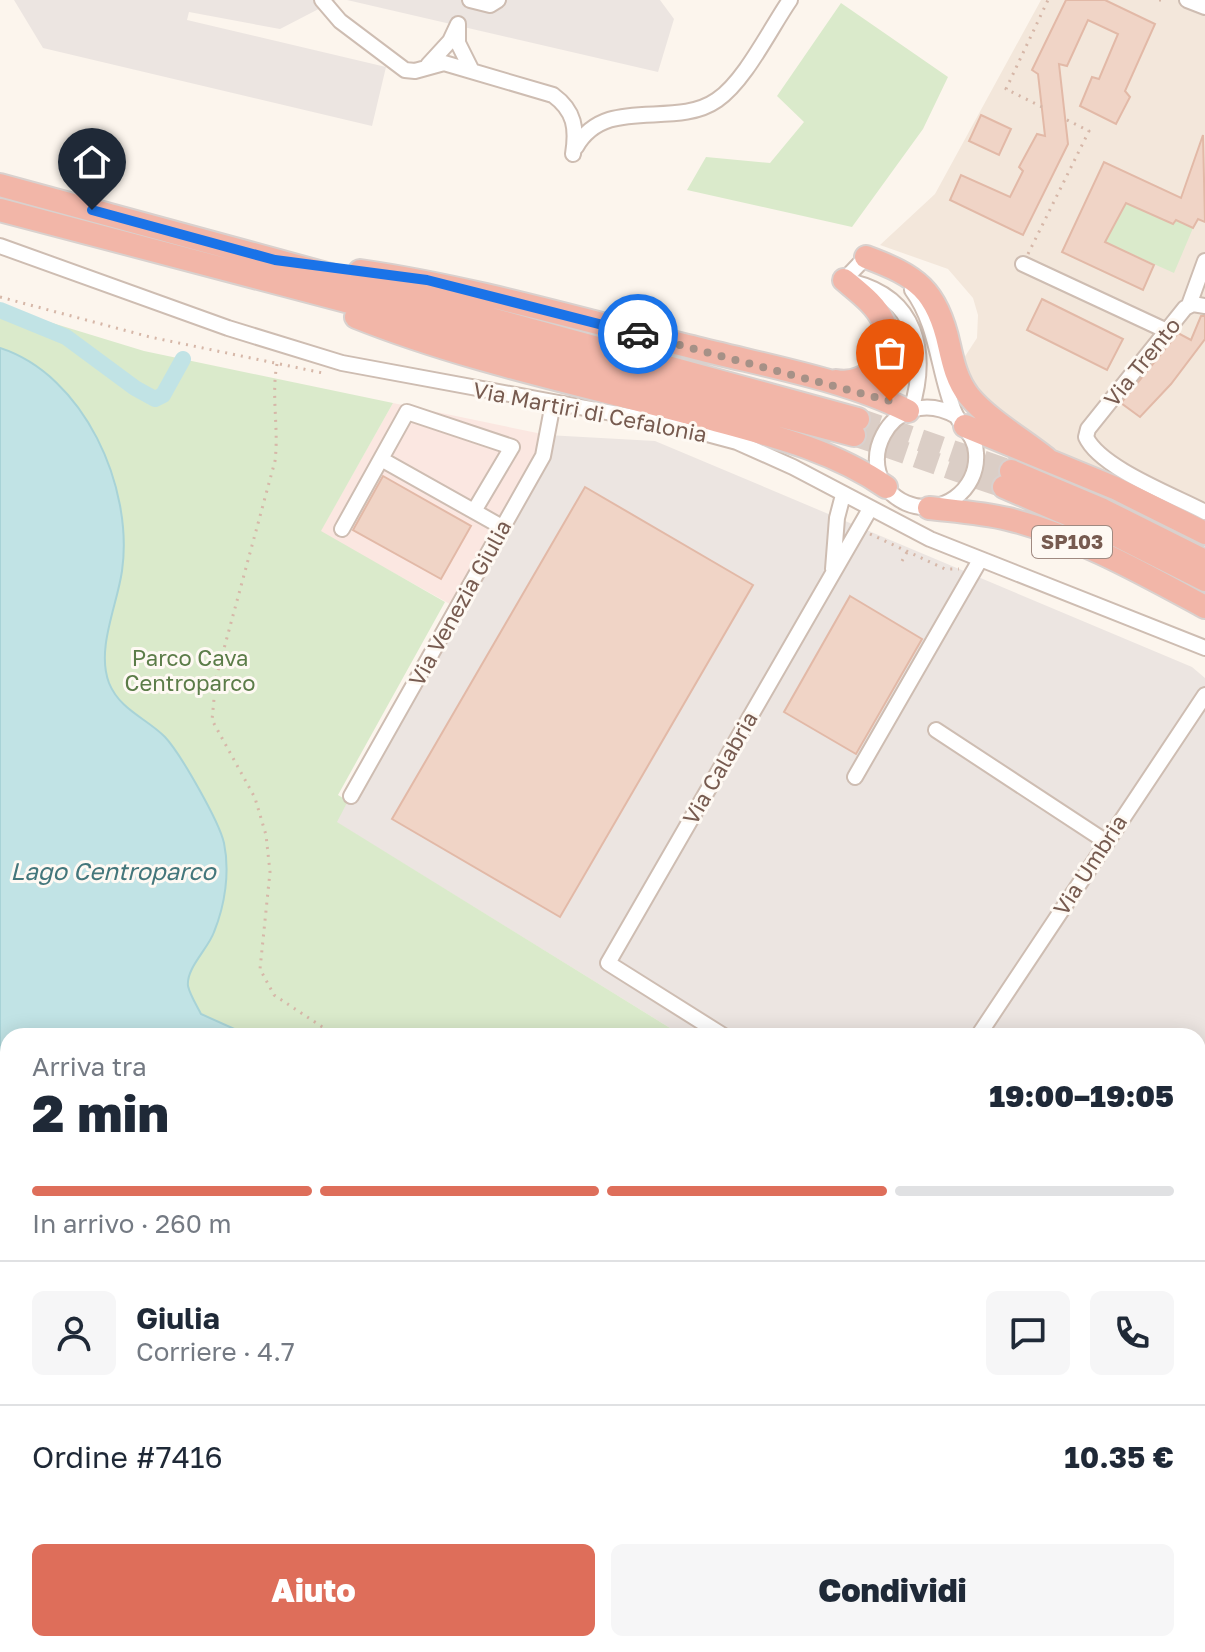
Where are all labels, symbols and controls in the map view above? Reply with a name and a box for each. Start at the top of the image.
pin [58,128,126,210]
icon: home [70,140,114,184]
courier [598,294,678,374]
icon: car [616,312,660,356]
street label: Via Trento [1098,312,1186,412]
pin [856,319,924,401]
icon: bag [868,331,912,375]
street label: Via Martiri di Cefalonia [471,376,709,447]
street label: Via Venezia Giulia [403,515,516,691]
road number: SP103 [1032,526,1112,558]
park label: Parco Cava Centroparco [125,644,255,696]
street label: Via Calabria [676,706,763,829]
street label: Via Umbria [1047,809,1132,920]
water label: Lago Centroparco [10,856,217,886]
text: Arriva tra [32,1051,147,1082]
text: 19:00–19:05 [989,1078,1174,1114]
text: 2 min [32,1081,169,1143]
text: In arrivo · 260 m [32,1208,231,1239]
button: person [32,1291,116,1375]
button: chat [986,1291,1070,1375]
button: phone [1090,1291,1174,1375]
text: Giulia [136,1300,220,1336]
text: Corriere · 4.7 [136,1336,295,1367]
text: Ordine #7416 [32,1439,223,1475]
text: 10.35 € [1064,1439,1174,1475]
button: Aiuto [32,1544,595,1636]
button: Condividi [611,1544,1174,1636]

